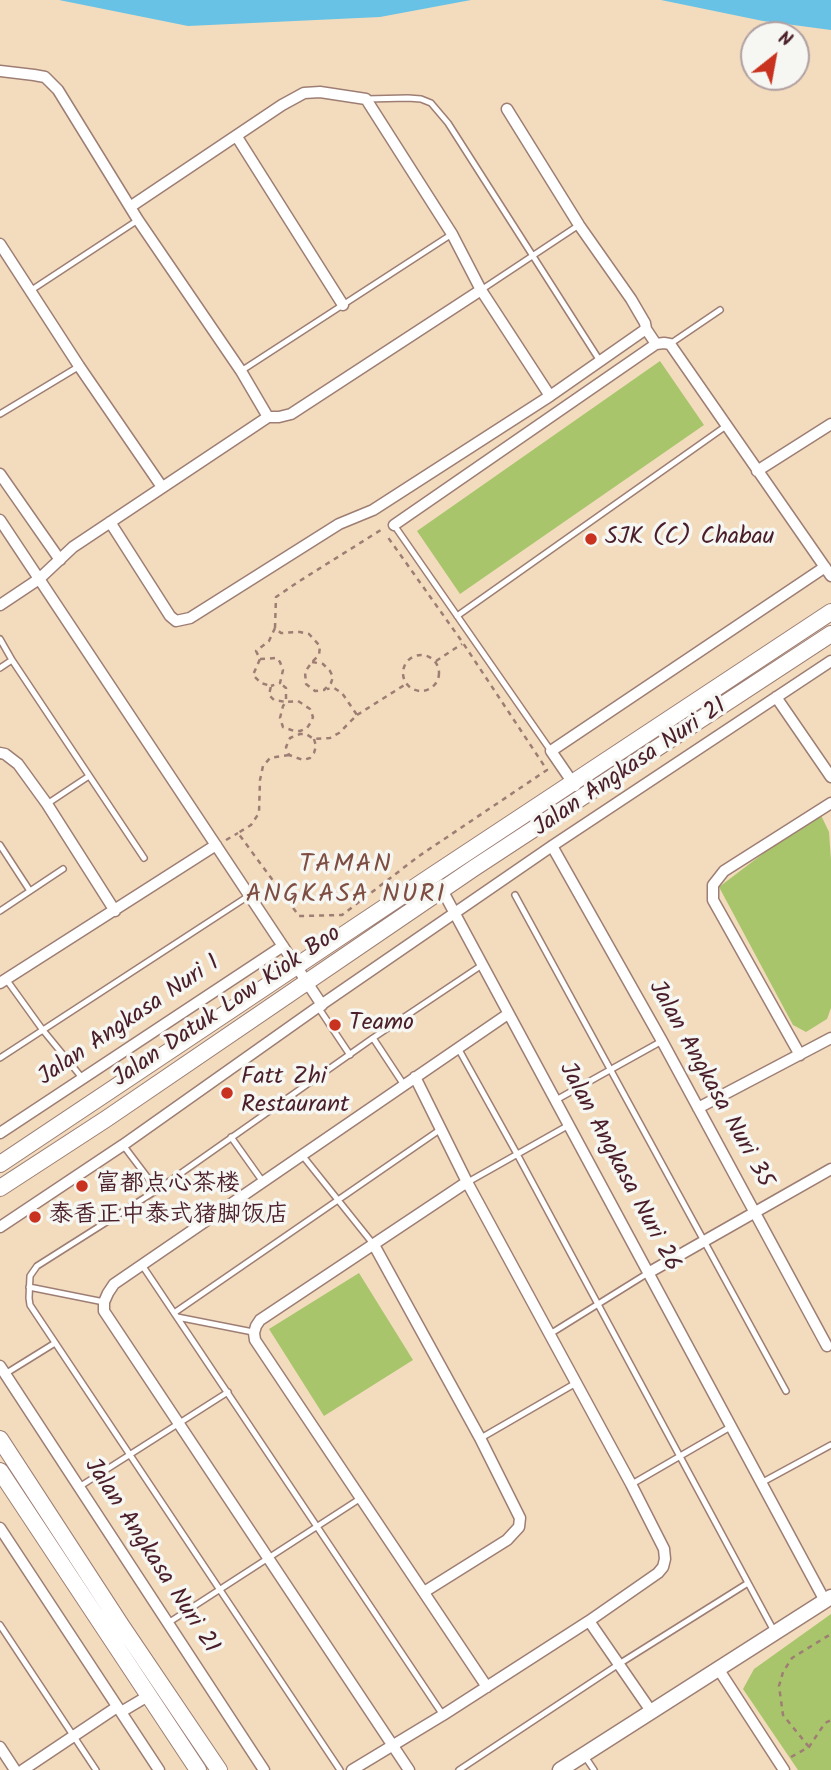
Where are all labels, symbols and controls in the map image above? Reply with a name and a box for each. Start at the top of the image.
north arrow [740,21,810,91]
text: N [772,24,798,56]
place label: SJK (C) Chabau [605,525,774,553]
marker: SJK (C) Chabau [583,531,599,547]
street label: Jalan Angkasa Nuri 21 [529,694,733,844]
district label: TAMAN ANGKASA NURI [247,851,445,912]
street label: Jalan Datuk Low Kiok Boo [108,921,348,1095]
street label: Jalan Angkasa Nuri 1 [34,950,226,1094]
street label: Jalan Angkasa Nuri 35 [640,977,778,1193]
place label: Teamo [349,1011,414,1039]
marker: Teamo [327,1017,343,1033]
street label: Jalan Angkasa Nuri 26 [551,1058,685,1278]
place label: Fatt Zhi Restaurant [241,1065,349,1121]
marker: Fatt Zhi Restaurant [219,1085,235,1101]
place label: 富都点心茶楼 [96,1172,240,1200]
marker: 富都点心茶楼 [74,1178,90,1194]
place label: 泰香正中泰式猪脚饭店 [49,1203,289,1231]
marker: 泰香正中泰式猪脚饭店 [27,1209,43,1225]
street label: Jalan Angkasa Nuri 21 [76,1454,224,1660]

